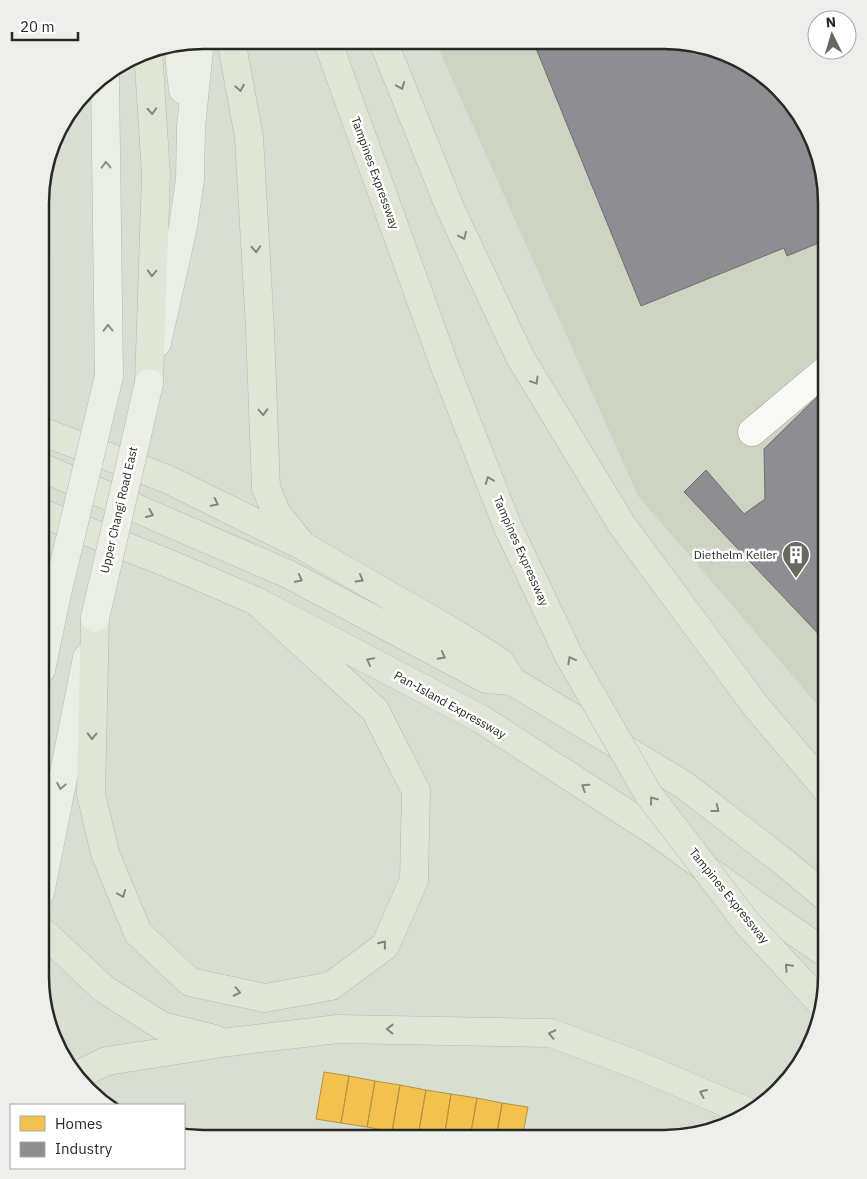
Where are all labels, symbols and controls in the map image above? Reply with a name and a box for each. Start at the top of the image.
scale bar [12,10,79,42]
north arrow [807,10,857,60]
text: N [825,13,837,31]
text: 20 m [20,17,55,36]
one-way arrow [395,81,405,90]
one-way arrow [234,84,244,92]
one-way arrow [146,107,157,115]
street label: Tampines Expressway [348,114,403,231]
one-way arrow [101,161,111,168]
one-way arrow [457,231,468,240]
one-way arrow [250,246,261,254]
one-way arrow [146,269,157,277]
one-way arrow [103,323,114,331]
one-way arrow [529,376,539,385]
one-way arrow [258,408,269,416]
street label: Upper Changi Road East [97,445,140,575]
one-way arrow [485,476,495,485]
street label: Tampines Expressway [490,493,552,608]
one-way arrow [210,497,219,507]
one-way arrow [145,508,154,519]
building icon: Diethelm Keller [781,540,811,579]
place label: Diethelm Keller [694,547,778,562]
one-way arrow [294,573,303,583]
one-way arrow [355,573,364,583]
one-way arrow [437,649,446,659]
one-way arrow [568,656,578,665]
one-way arrow [366,657,375,667]
street label: Pan-Island Expressway [392,668,509,742]
one-way arrow [87,733,97,741]
one-way arrow [57,781,67,790]
one-way arrow [581,783,590,793]
one-way arrow [650,796,659,806]
one-way arrow [710,804,719,812]
street label: Tampines Expressway [686,845,773,947]
one-way arrow [116,889,126,898]
one-way arrow [378,941,387,950]
one-way arrow [785,964,794,973]
one-way arrow [233,986,242,997]
one-way arrow [385,1024,393,1035]
one-way arrow [547,1029,556,1040]
one-way arrow [699,1088,708,1099]
legend [10,1104,185,1169]
text: Homes [55,1114,103,1133]
text: Industry [55,1139,113,1158]

